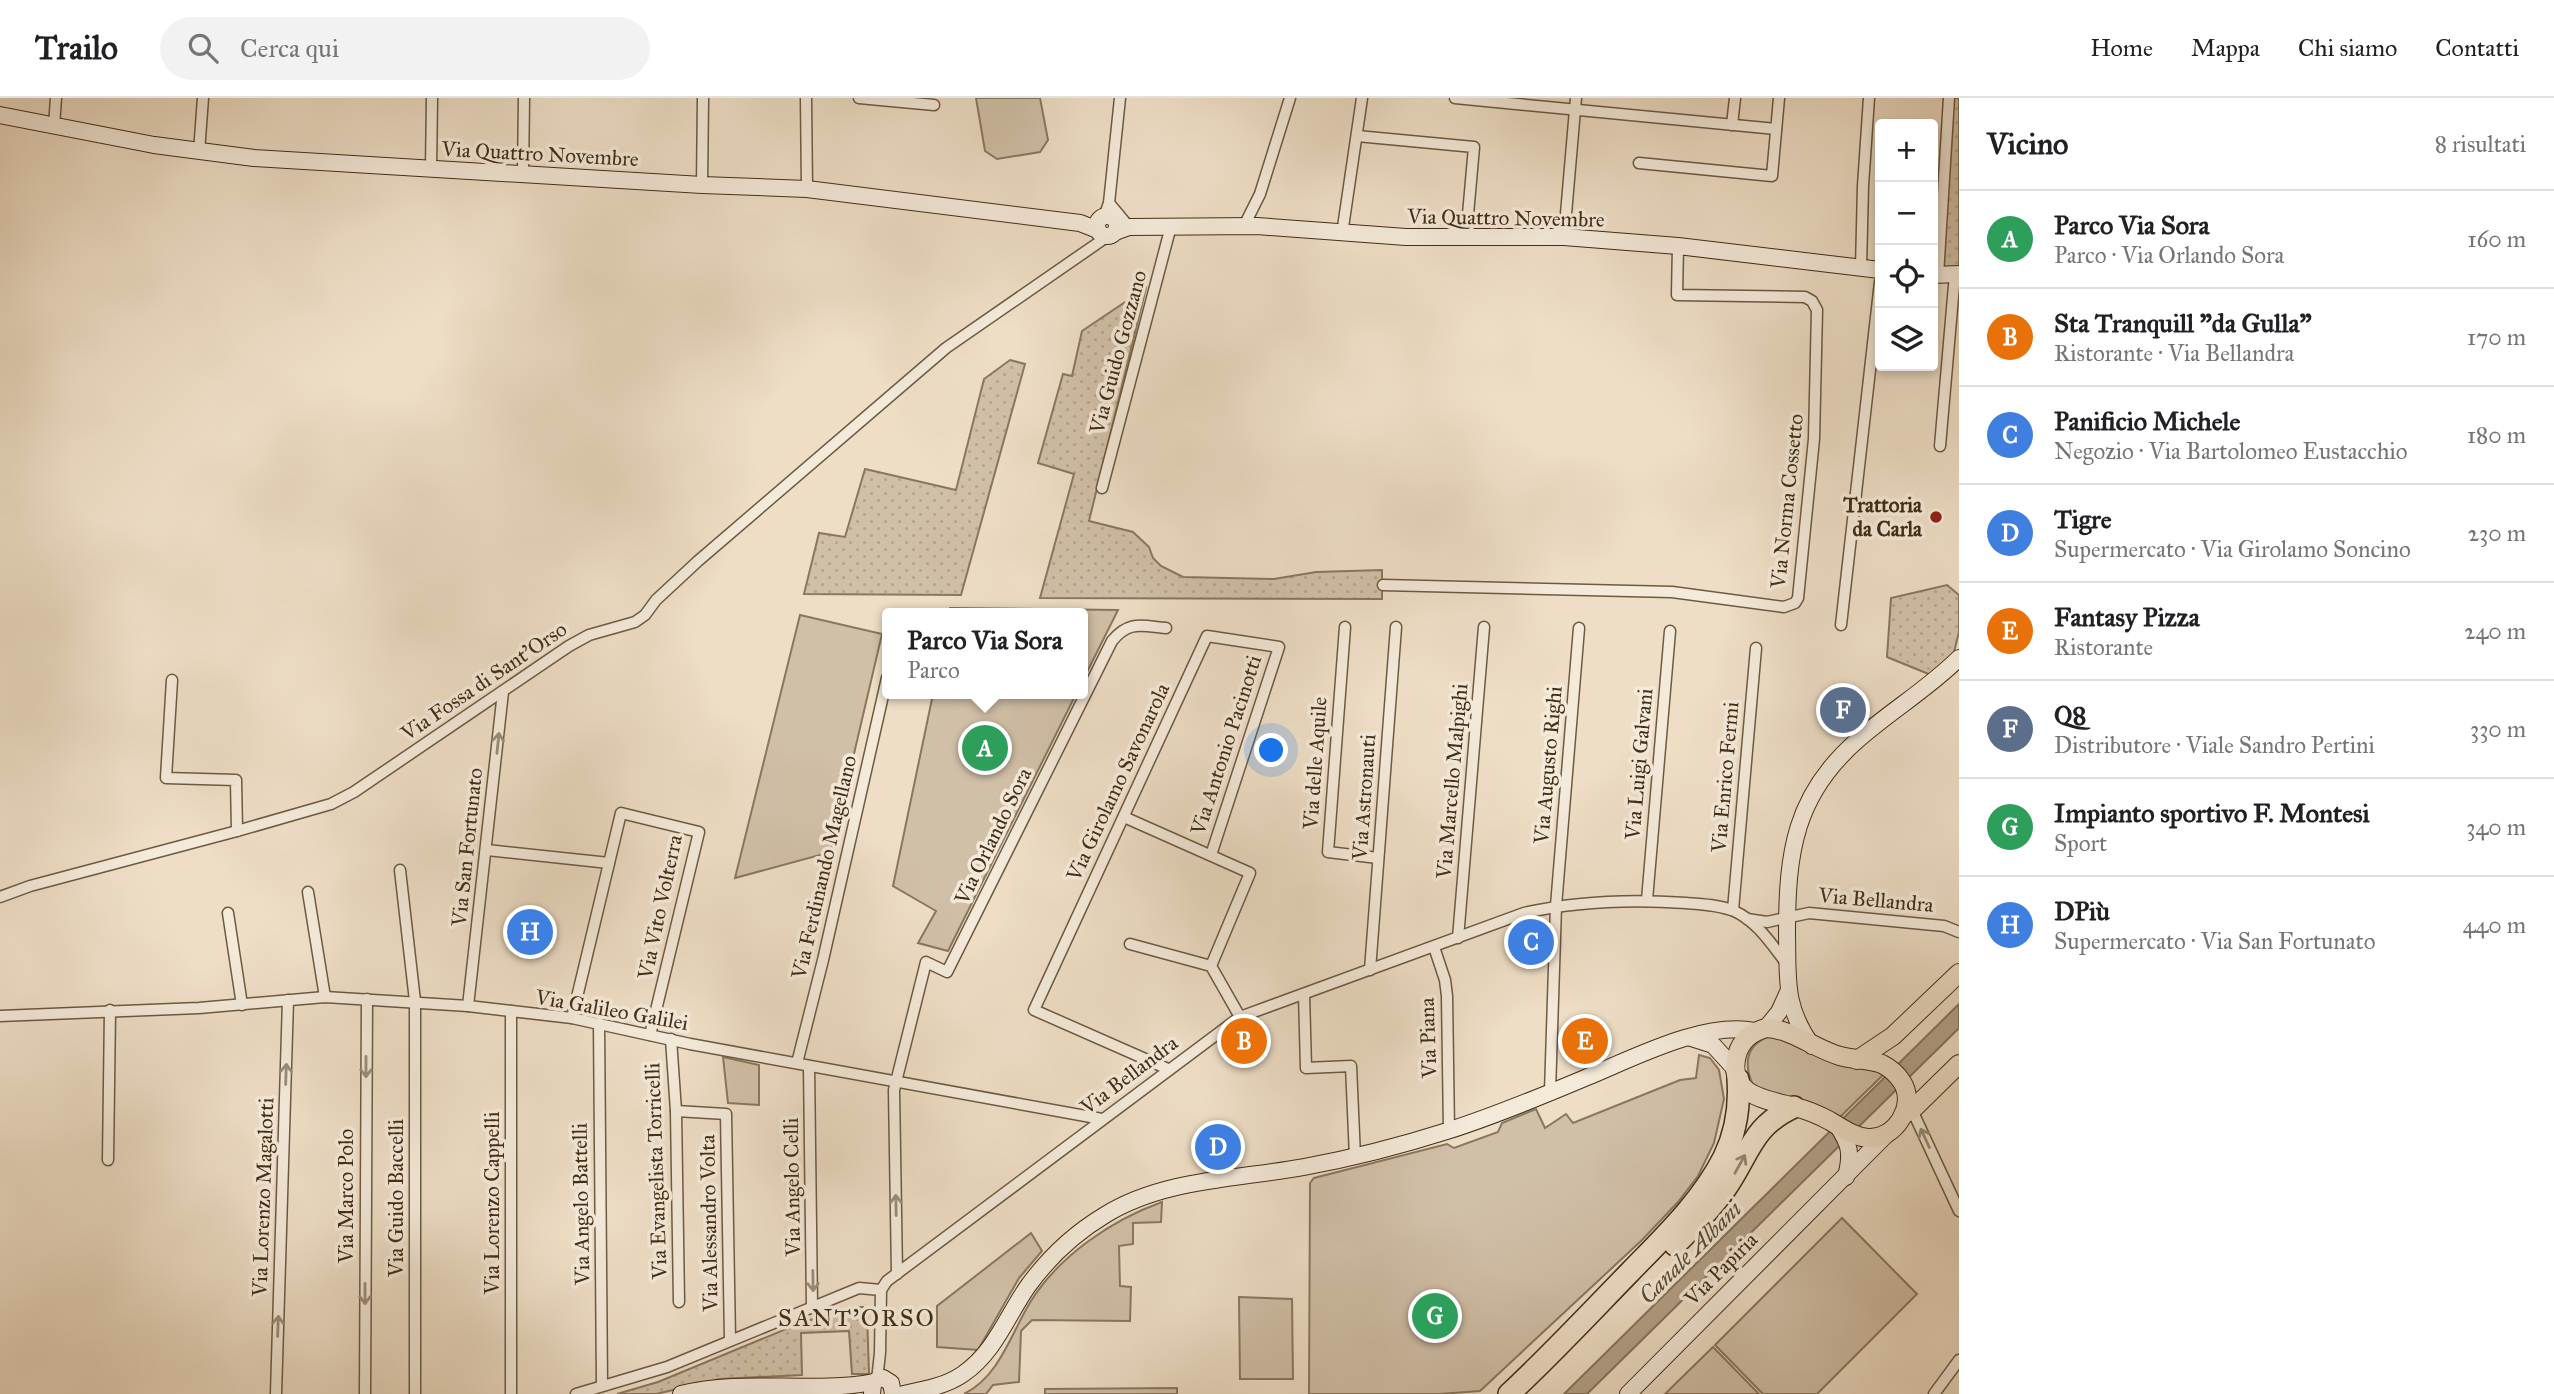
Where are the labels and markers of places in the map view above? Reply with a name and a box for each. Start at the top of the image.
place label: Trattoria da Carla [1842,492,1923,542]
marker: Trattoria da Carla [1928,509,1944,525]
pin: F [1820,684,1866,736]
pin: A [962,722,1008,774]
pin: H [507,906,553,958]
pin: C [1508,916,1554,968]
pin: B [1221,1015,1267,1067]
pin: E [1562,1015,1608,1067]
pin: D [1195,1121,1241,1173]
pin: G [1412,1290,1458,1342]

